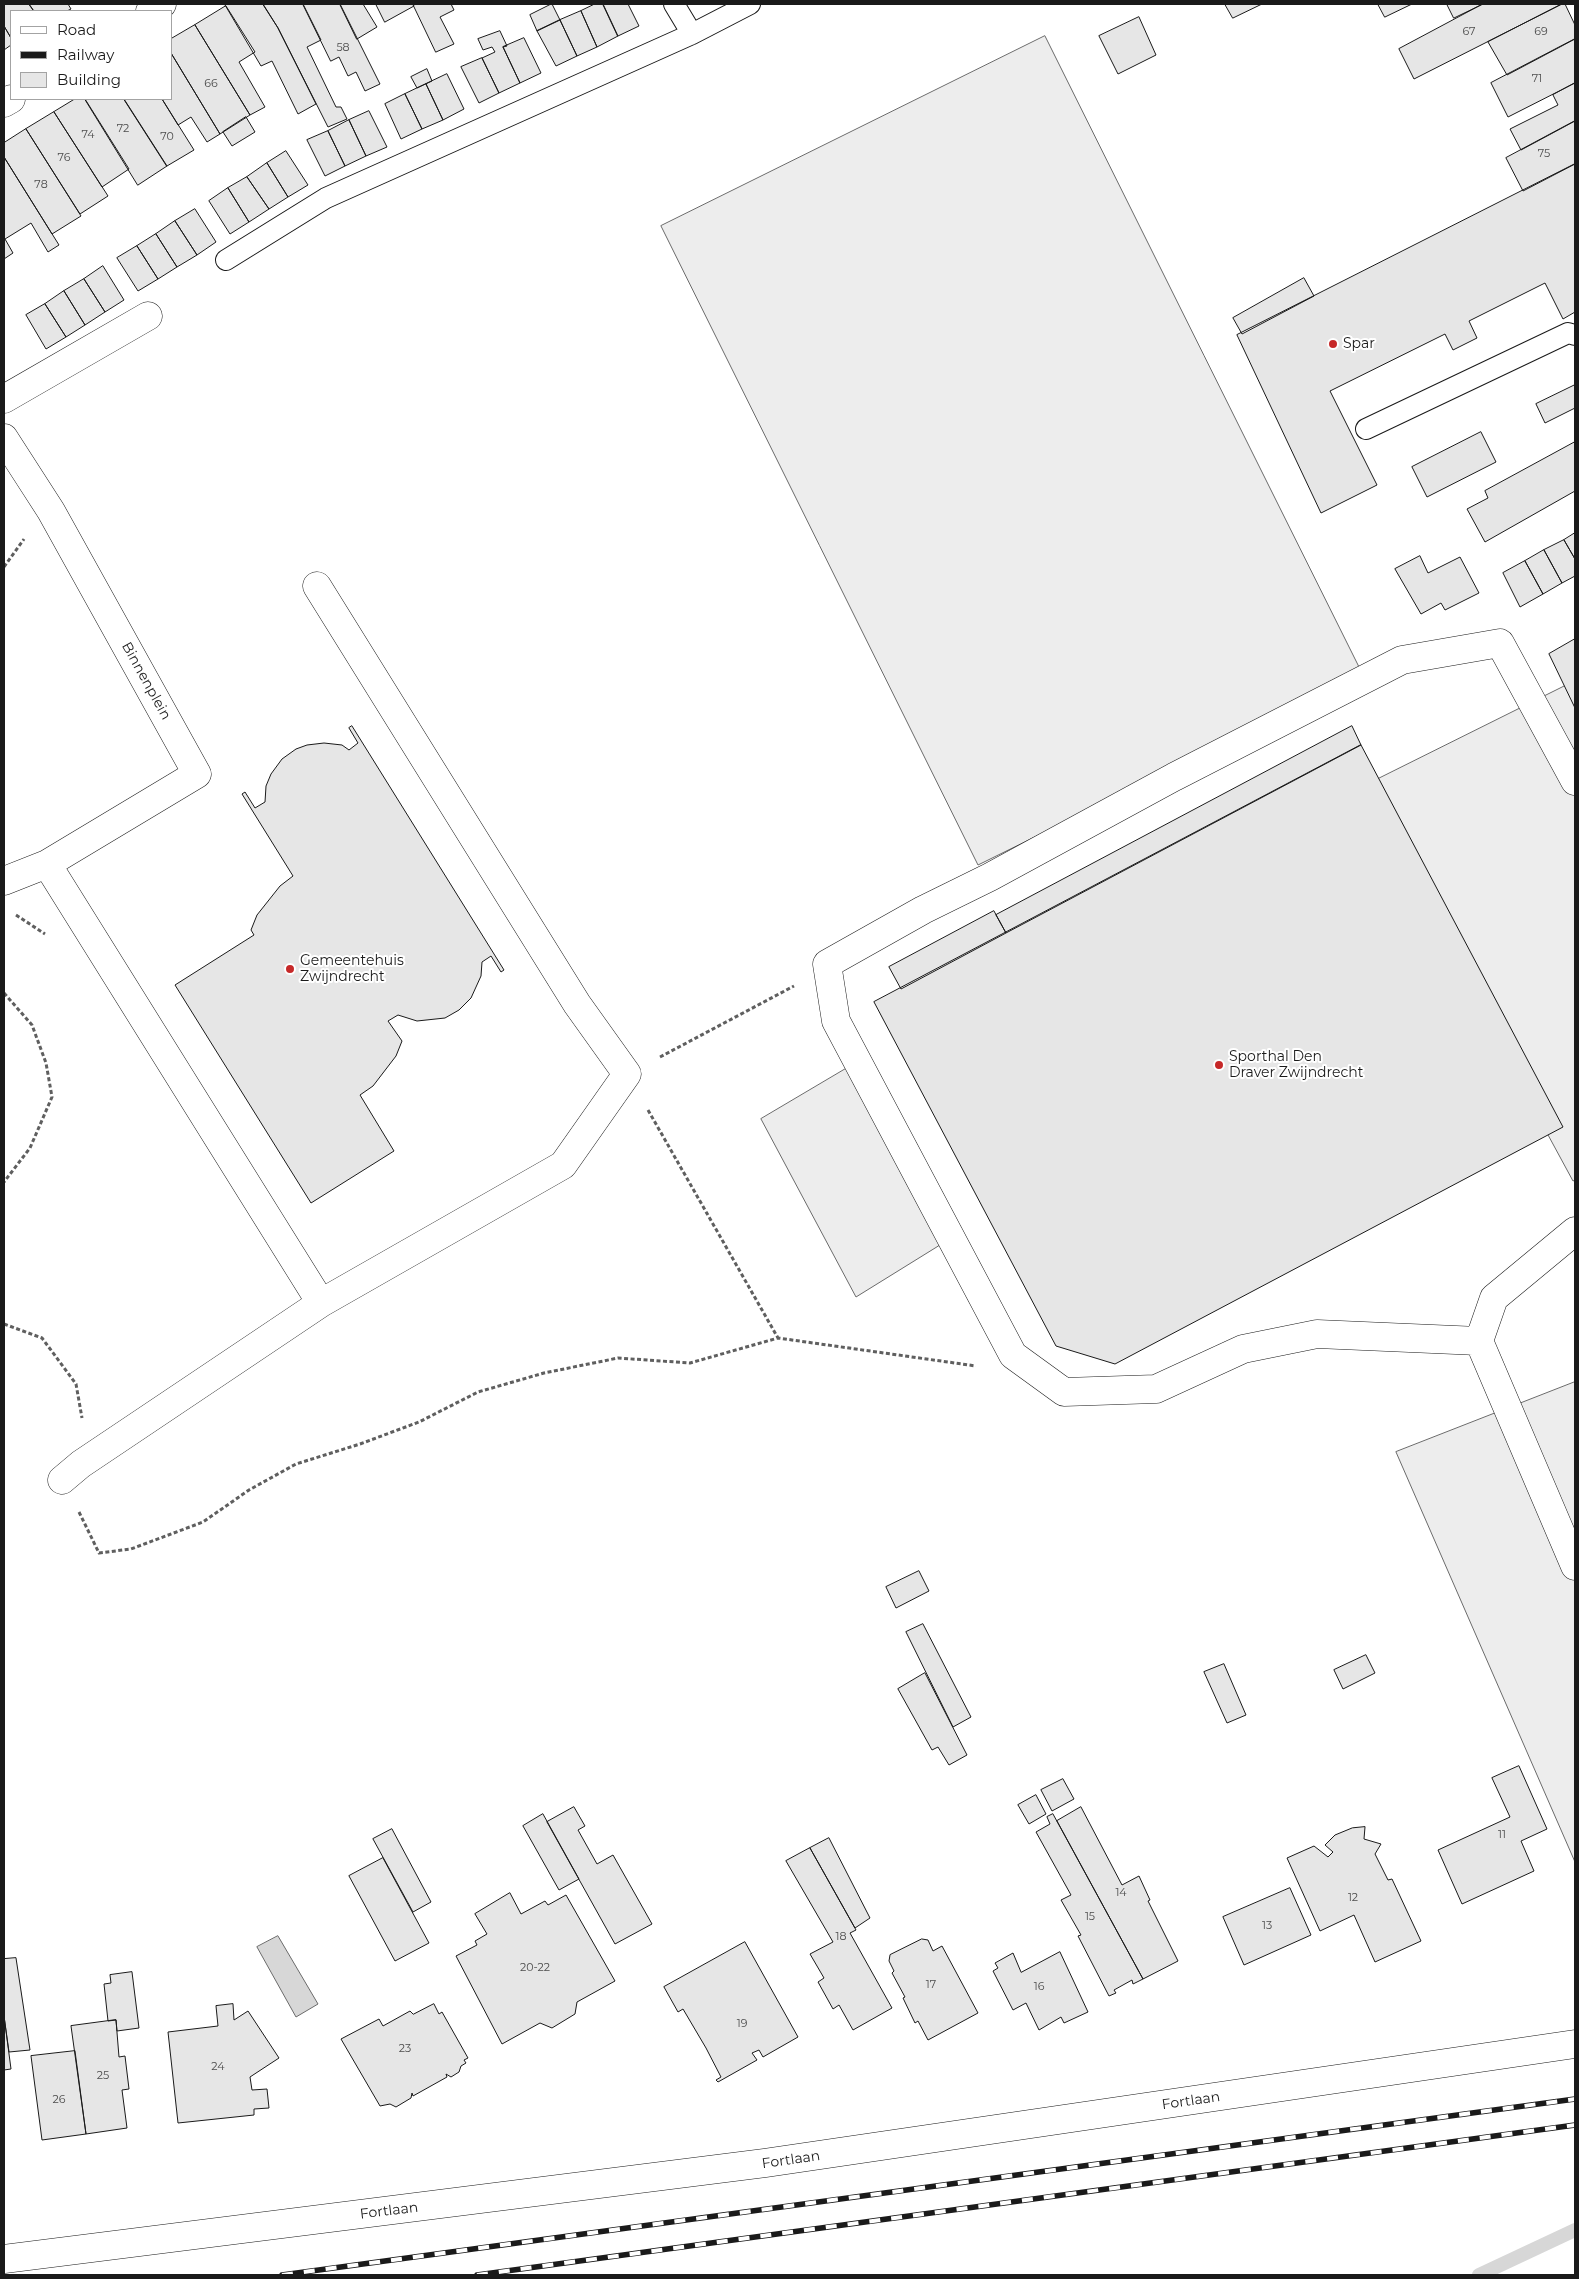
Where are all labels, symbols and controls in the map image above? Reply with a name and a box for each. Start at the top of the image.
legend [10,10,172,100]
text: Road [57,20,96,39]
house number: 67 [1462,25,1476,39]
house number: 69 [1534,25,1548,39]
house number: 58 [336,41,350,55]
text: Railway [57,45,114,64]
text: Building [57,70,121,89]
house number: 71 [1532,72,1542,86]
house number: 66 [204,77,218,91]
house number: 72 [117,122,129,136]
house number: 74 [81,128,95,142]
house number: 70 [160,130,174,144]
house number: 75 [1538,147,1550,161]
house number: 76 [58,151,70,165]
house number: 78 [34,178,48,192]
place label: Spar [1343,336,1375,352]
marker: Spar [1327,338,1339,350]
street label: Binnenplein [118,639,174,723]
place label: Gemeentehuis Zwijndrecht [300,953,404,986]
marker: Gemeentehuis Zwijndrecht [284,963,296,975]
place label: Sporthal Den Draver Zwijndrecht [1229,1049,1363,1082]
marker: Sporthal Den Draver Zwijndrecht [1213,1059,1225,1071]
house number: 11 [1498,1828,1506,1842]
house number: 14 [1115,1886,1127,1900]
house number: 12 [1348,1891,1358,1905]
house number: 15 [1085,1910,1095,1924]
house number: 13 [1262,1919,1272,1933]
house number: 18 [836,1930,846,1944]
house number: 20-22 [520,1961,550,1975]
house number: 17 [926,1978,936,1992]
house number: 16 [1034,1980,1044,1994]
house number: 19 [737,2017,747,2031]
house number: 23 [399,2042,411,2056]
house number: 24 [211,2060,225,2074]
house number: 25 [97,2069,109,2083]
street label: Fortlaan [1161,2089,1221,2113]
house number: 26 [53,2093,65,2107]
street label: Fortlaan [761,2148,821,2172]
street label: Fortlaan [359,2199,419,2223]

